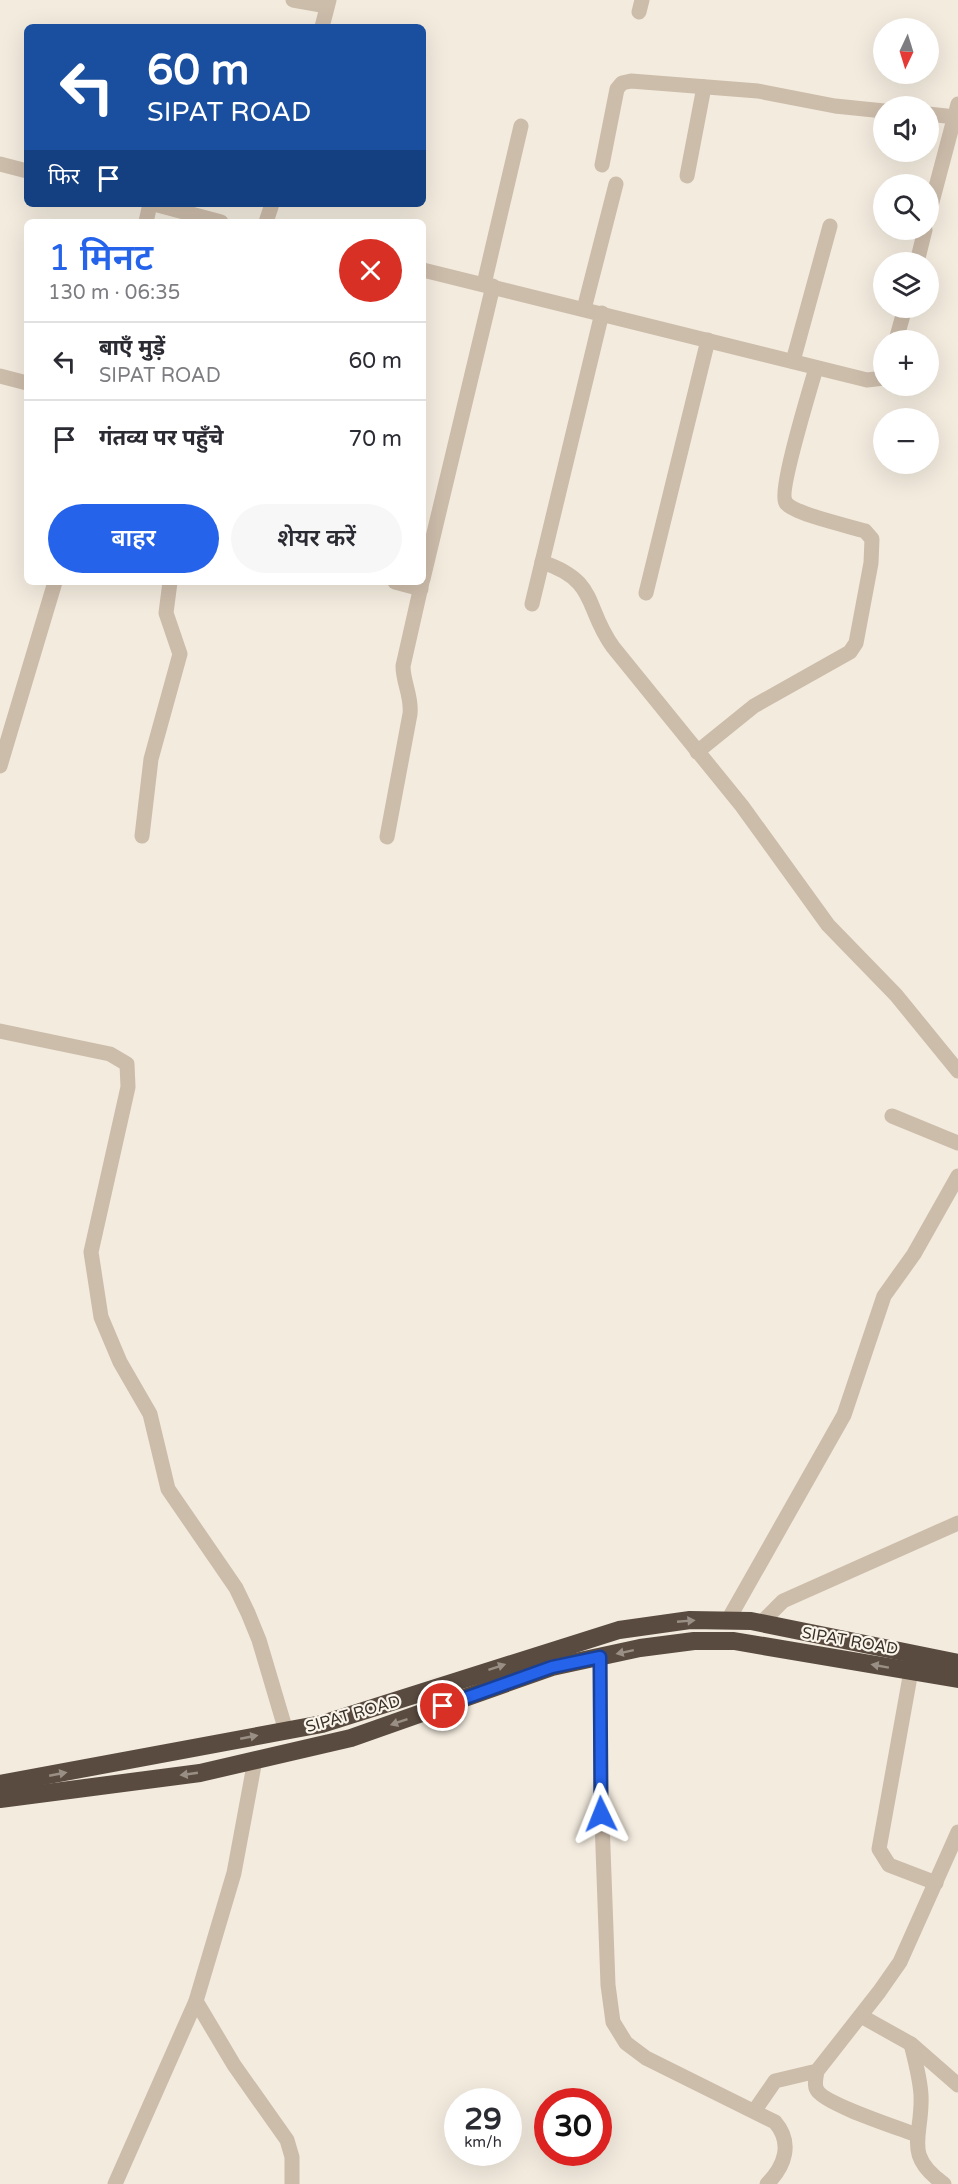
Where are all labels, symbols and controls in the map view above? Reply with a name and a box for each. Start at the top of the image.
north arrow [873,18,939,84]
map controls [873,18,939,474]
text: 60 m [147,45,249,96]
icon: left [48,48,126,126]
text: SIPAT ROAD [147,96,311,129]
button: sound [873,96,939,162]
icon: arrive [92,162,125,195]
text: फिर [48,164,80,190]
button: search [873,174,939,240]
text: 1 मिनट [48,237,153,280]
button: close [339,239,402,302]
button: layers [873,252,939,318]
text: 130 m · 06:35 [48,281,180,305]
button: + [873,330,939,396]
text: बाएँ मुड़ें [99,335,165,361]
icon: left [48,345,81,378]
text: 60 m [348,348,402,374]
text: SIPAT ROAD [99,364,221,388]
button: − [873,408,939,474]
icon: arrive [48,423,81,456]
text: गंतव्य पर पहुँचे [99,425,224,451]
text: 70 m [348,426,402,452]
button: बाहर [48,504,219,573]
button: शेयर करें [231,504,402,573]
one-way arrow [676,1616,695,1626]
street label: SIPAT ROAD [800,1623,900,1659]
one-way arrow [615,1647,634,1657]
one-way arrow [870,1661,889,1670]
one-way arrow [488,1662,506,1671]
pin [417,1680,468,1731]
icon: arrive [426,1689,459,1722]
street label: SIPAT ROAD [303,1691,403,1737]
one-way arrow [390,1718,408,1727]
one-way arrow [240,1733,259,1742]
one-way arrow [48,1769,67,1778]
one-way arrow [180,1770,199,1779]
position arrow [569,1782,633,1846]
speed limit sign: 30 [534,2088,612,2166]
text: 29 [464,2101,502,2138]
text: km/h [464,2133,502,2151]

